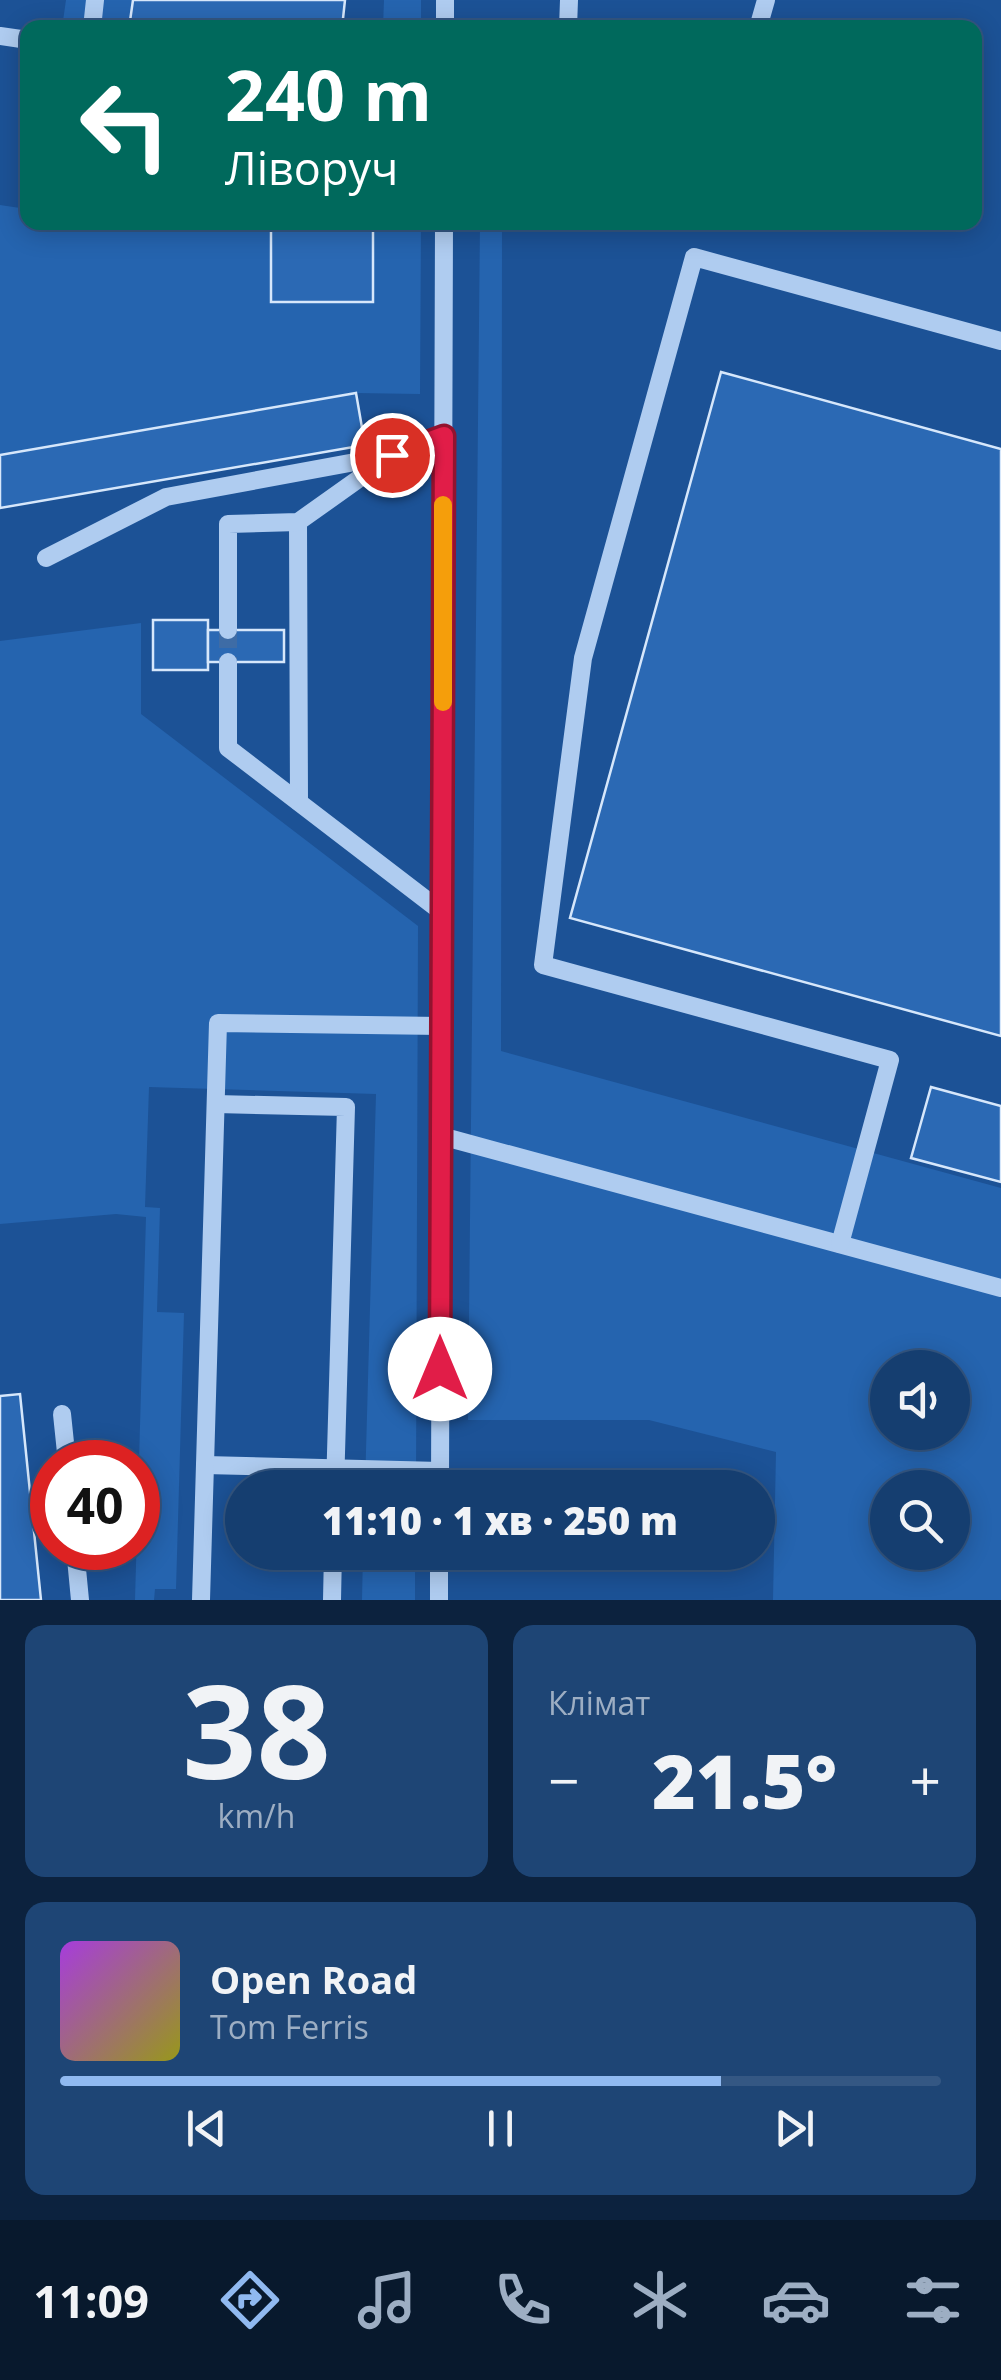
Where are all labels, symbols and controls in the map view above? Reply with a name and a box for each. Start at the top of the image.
text: 240 m [225,46,432,142]
icon: left [60,60,190,190]
text: Ліворуч [225,137,398,198]
pin [350,413,435,498]
icon: arrive [365,428,420,483]
position arrow [388,1317,492,1421]
map controls [870,1350,970,1570]
button: sound [870,1350,970,1450]
speed limit sign: 40 [30,1440,160,1570]
button: search [870,1470,970,1570]
text: 11:10 · 1 хв · 250 m [322,1494,678,1546]
text: 38 [182,1640,331,1817]
text: Клімат [548,1681,650,1724]
text: 21.5° [652,1729,837,1831]
text: − [548,1742,579,1817]
text: + [910,1742,941,1817]
text: km/h [218,1794,295,1837]
text: Open Road [210,1953,417,2005]
text: Tom Ferris [210,2005,369,2048]
icon: previous [179,2101,234,2156]
icon: pause [473,2101,528,2156]
icon: next [767,2101,822,2156]
icon: directions [215,2265,285,2335]
icon: music [352,2265,422,2335]
icon: phone [488,2265,558,2335]
icon: climate [625,2265,695,2335]
icon: car [761,2265,831,2335]
icon: filters [898,2265,968,2335]
text: 11:09 [33,2270,149,2331]

